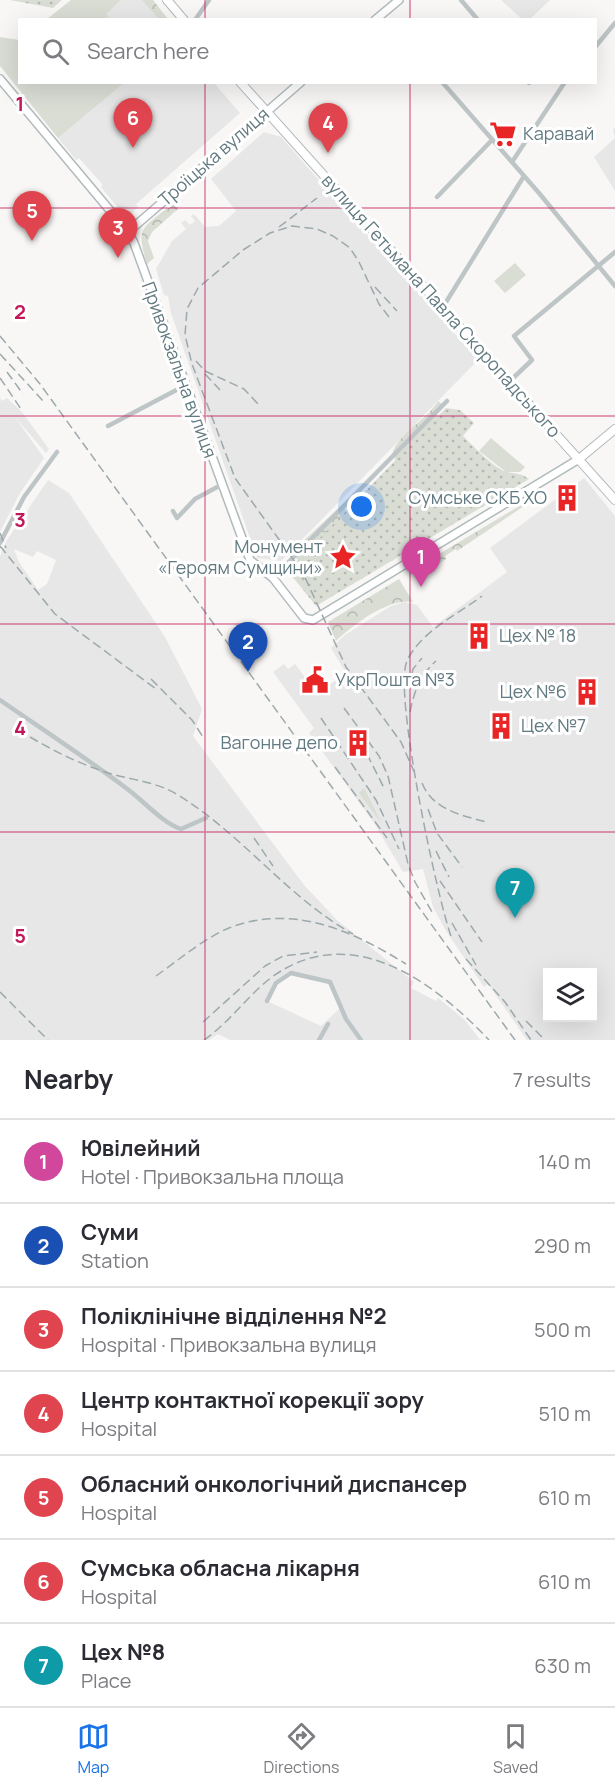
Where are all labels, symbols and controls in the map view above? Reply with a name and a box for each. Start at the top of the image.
search box [18,18,597,84]
icon: search [39,35,72,68]
text: Search here [87,36,209,66]
text: 1 [16,90,24,117]
pin: 6 [114,98,152,148]
street label: Троїцька вулиця [153,102,274,211]
pin: 4 [308,104,348,153]
supermarket icon: Каравай [488,119,518,149]
place label: Каравай [523,121,594,145]
street label: вулиця Гетьмана Павла Скоропадського [317,169,567,442]
pin: 5 [12,192,51,241]
pin: 3 [98,208,138,258]
street label: Привокзальна вулиця [137,278,223,461]
text: 2 [14,298,26,325]
building icon: Сумське СКБ ХО [552,483,582,513]
place label: Сумське СКБ ХО [408,485,547,509]
your location [347,492,376,521]
text: 3 [14,506,26,533]
place label: Монумент «Героям Сумщини» [158,534,323,579]
pin: 1 [402,538,440,587]
place icon: Монумент «Героям Сумщини» [328,542,358,572]
building icon: Цех № 18 [464,621,494,651]
pin: 2 [228,622,268,672]
place label: Цех № 18 [499,623,576,647]
public building icon: УкрПошта №3 [300,665,330,695]
place label: УкрПошта №3 [335,667,455,691]
building icon: Цех №6 [572,677,602,707]
place label: Цех №6 [500,679,567,703]
building icon: Цех №7 [486,711,516,741]
place label: Цех №7 [521,713,586,737]
text: 4 [14,714,26,741]
building icon: Вагонне депо [343,728,373,758]
place label: Вагонне депо [221,730,338,754]
pin: 7 [496,868,534,918]
text: 5 [14,922,26,949]
map controls [543,968,597,1022]
button: layers [543,968,597,1022]
text: Nearby [24,1061,113,1097]
text: 7 results [513,1066,591,1093]
text: Ювілейний [81,1133,201,1163]
text: 1 [39,1148,48,1175]
text: 140 m [538,1148,591,1175]
text: Hotel · Привокзальна площа [81,1163,344,1190]
text: Суми [81,1217,139,1247]
text: 2 [38,1232,49,1259]
text: 290 m [534,1232,591,1259]
text: Station [81,1247,149,1274]
text: Поліклінічне відділення №2 [81,1301,387,1331]
text: 3 [38,1316,49,1343]
text: 500 m [534,1316,591,1343]
text: Hospital · Привокзальна вулиця [81,1331,376,1358]
text: Центр контактної корекції зору [81,1385,424,1415]
text: 4 [37,1400,50,1427]
text: 510 m [538,1400,591,1427]
text: Hospital [81,1415,157,1442]
text: Обласний онкологічний диспансер [81,1469,467,1499]
text: 5 [38,1484,49,1511]
text: 610 m [538,1484,591,1511]
text: Hospital [81,1499,157,1526]
text: Сумська обласна лікарня [81,1553,360,1583]
text: 6 [37,1568,50,1595]
text: 610 m [538,1568,591,1595]
text: Hospital [81,1583,157,1610]
text: Цех №8 [81,1637,165,1667]
text: 7 [38,1652,49,1679]
text: 630 m [534,1652,591,1679]
text: Place [81,1667,131,1694]
tab: Map [77,1720,110,1778]
tab: Directions [264,1720,339,1778]
tab: Saved [493,1720,538,1778]

